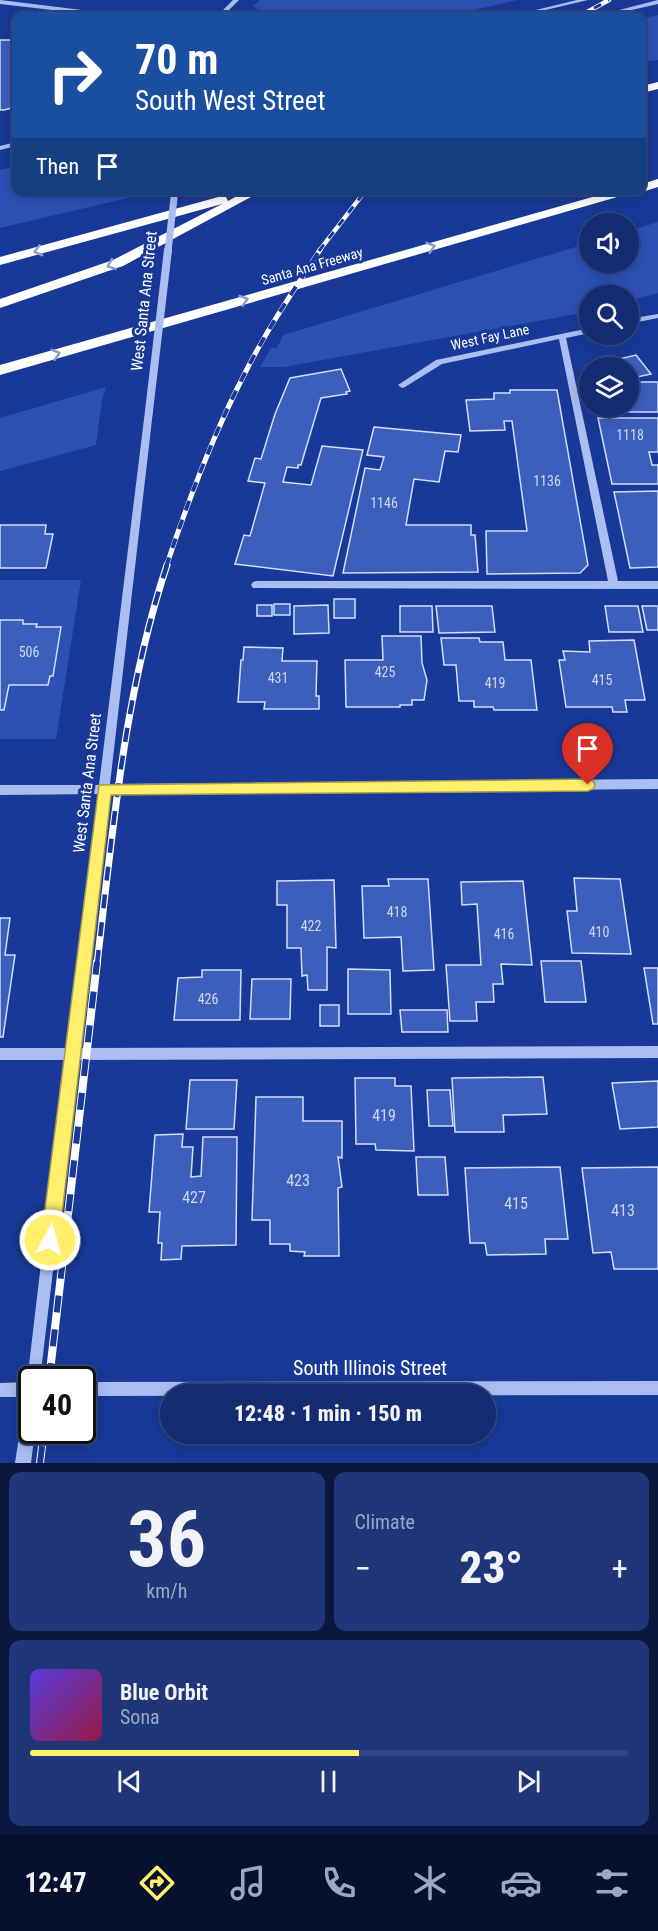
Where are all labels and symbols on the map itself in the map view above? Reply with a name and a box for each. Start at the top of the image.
street label: West Santa Ana Street [127,230,161,372]
one-way arrow [425,242,436,254]
one-way arrow [33,244,44,256]
street label: Santa Ana Freeway [259,244,365,288]
one-way arrow [106,258,117,270]
one-way arrow [239,295,249,308]
street label: West Fay Lane [449,321,531,353]
one-way arrow [50,349,61,361]
house number: 1118 [616,427,644,443]
house number: 1136 [533,473,561,489]
house number: 1146 [370,495,398,511]
house number: 506 [19,644,39,660]
house number: 425 [375,664,395,680]
house number: 431 [268,670,288,686]
house number: 415 [592,672,612,688]
house number: 419 [485,675,505,691]
street label: West Santa Ana Street [69,712,105,854]
pin [562,723,613,785]
house number: 418 [387,904,407,920]
house number: 422 [301,918,321,934]
house number: 410 [589,924,609,940]
house number: 416 [494,926,514,942]
house number: 426 [198,991,218,1007]
house number: 419 [372,1106,396,1125]
house number: 423 [286,1171,310,1190]
house number: 427 [182,1188,206,1207]
house number: 415 [504,1194,528,1213]
house number: 413 [611,1201,635,1220]
position arrow [18,1208,82,1272]
street label: South Illinois Street [293,1356,447,1380]
speed limit sign: 40 [18,1366,96,1444]

